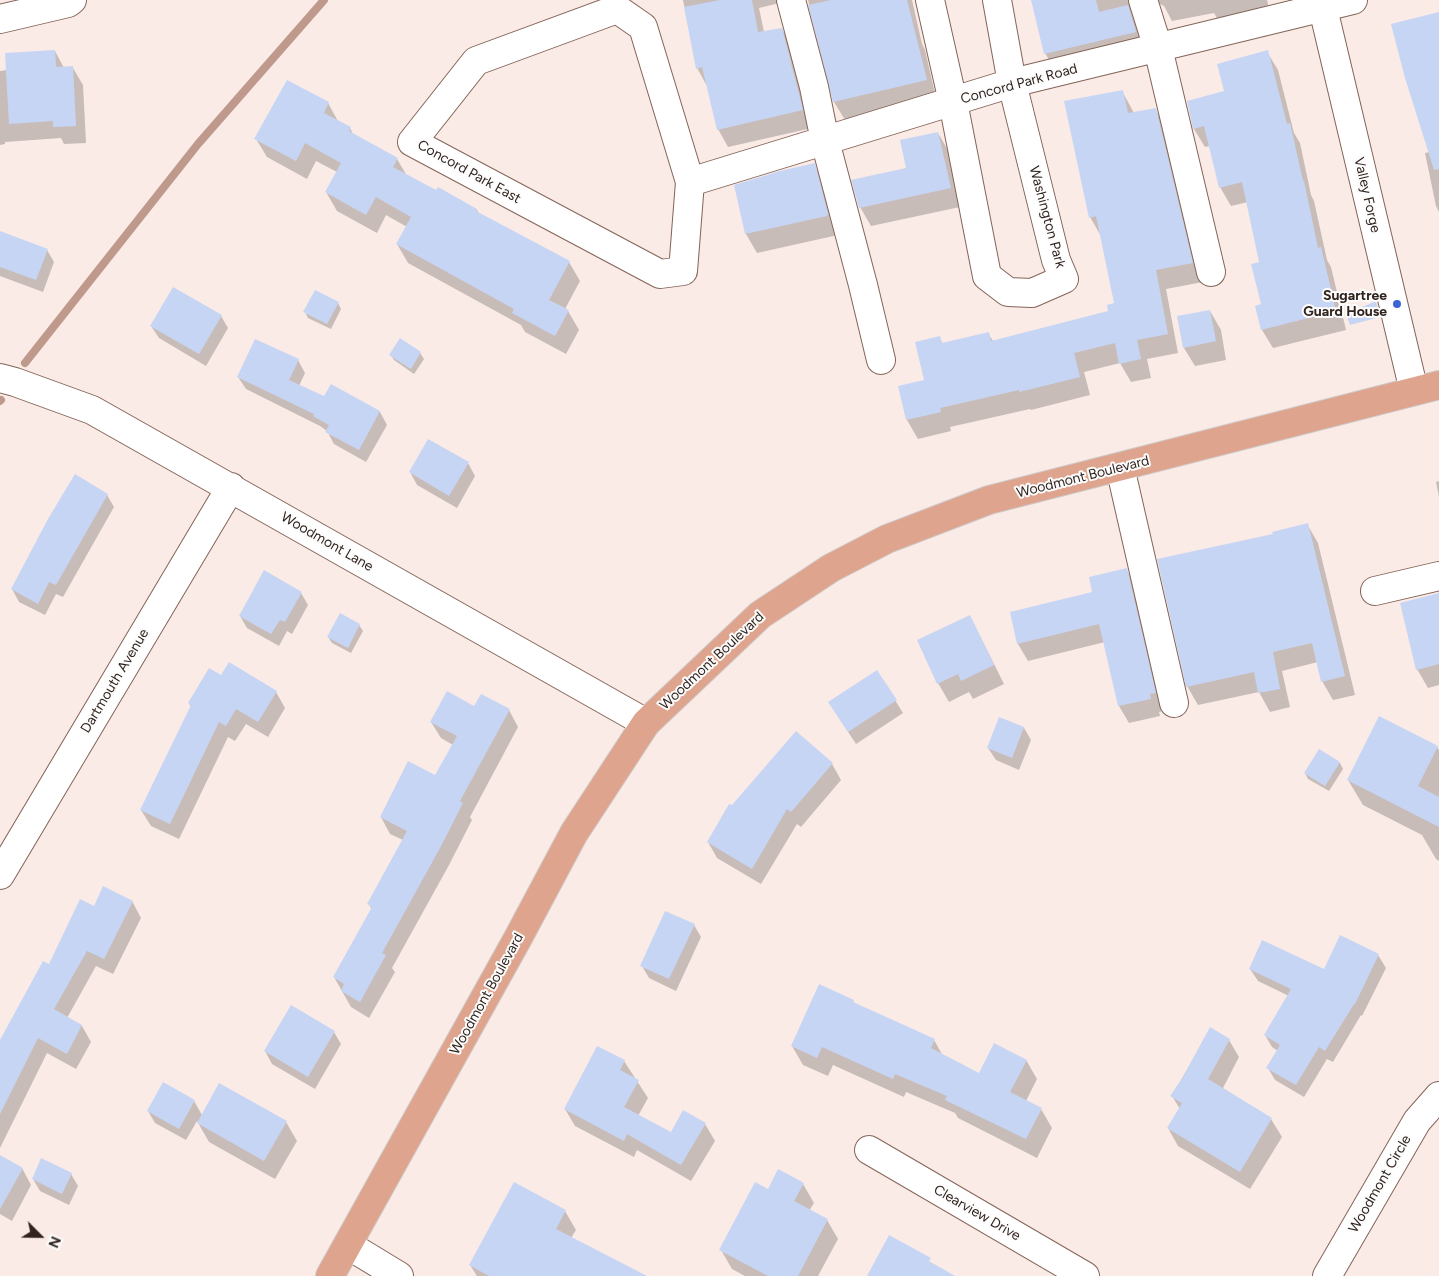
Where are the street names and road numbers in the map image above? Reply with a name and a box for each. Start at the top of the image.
street label: Concord Park Road [959,60,1079,108]
street label: Concord Park East [414,137,524,207]
street label: Valley Forge [1350,156,1384,234]
street label: Washington Park [1025,164,1069,270]
street label: Woodmont Boulevard [1015,452,1151,502]
street label: Woodmont Lane [278,509,376,575]
street label: Woodmont Boulevard [656,608,768,714]
street label: Dartmouth Avenue [77,626,153,736]
street label: Woodmont Boulevard [447,930,527,1058]
street label: Woodmont Circle [1345,1132,1415,1236]
street label: Clearview Drive [931,1181,1023,1245]

